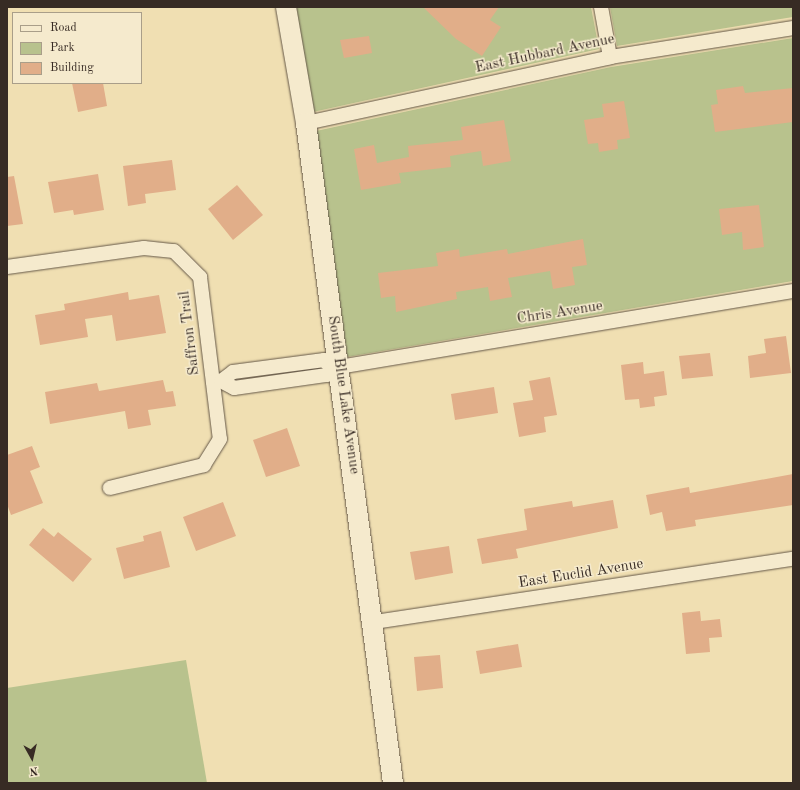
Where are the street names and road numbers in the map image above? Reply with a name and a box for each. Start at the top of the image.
street label: East Hubbard Avenue [474,30,616,78]
street label: Saffron Trail [176,290,204,376]
street label: Chris Avenue [516,297,604,329]
street label: South Blue Lake Avenue [323,315,363,475]
street label: East Euclid Avenue [517,555,645,593]

